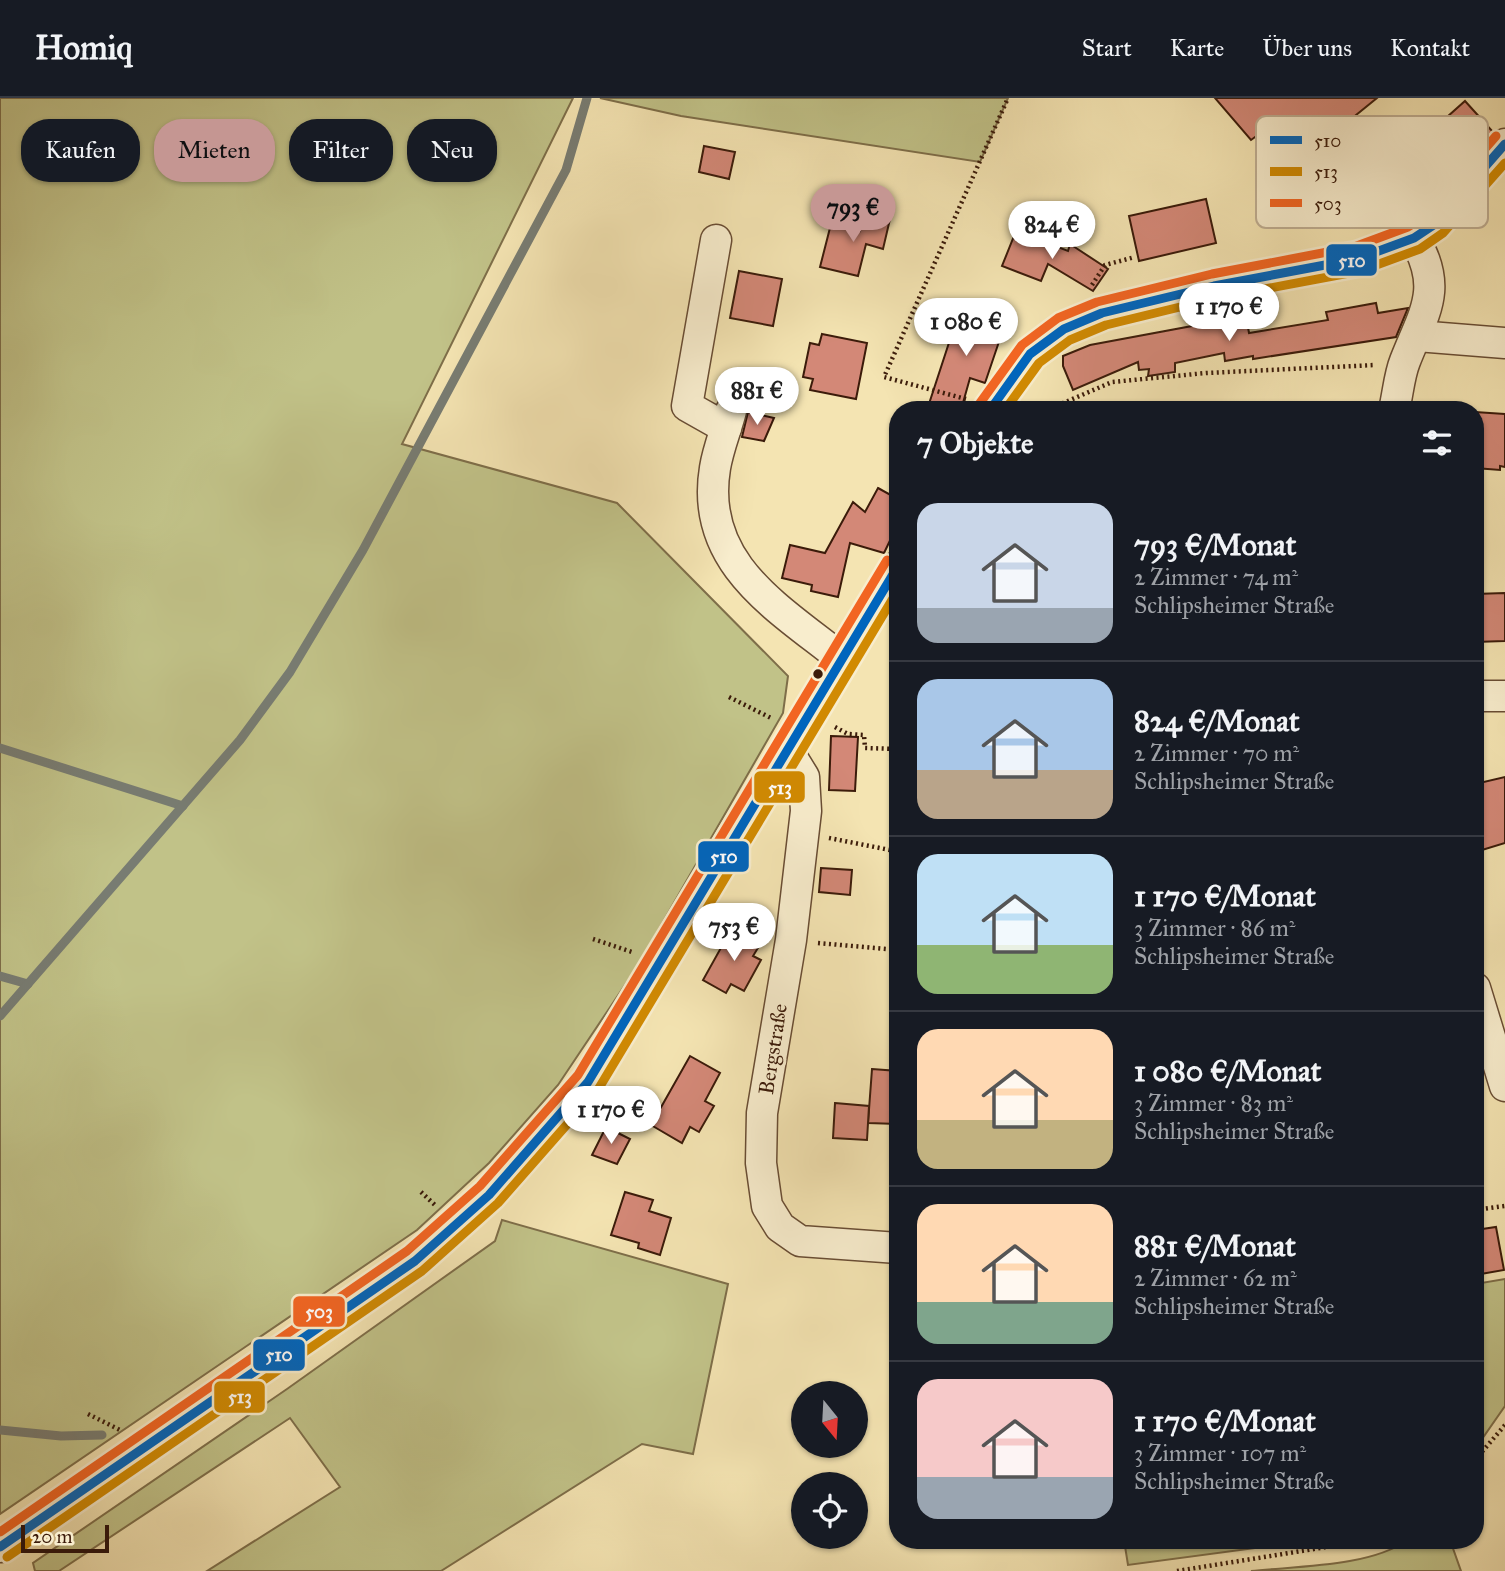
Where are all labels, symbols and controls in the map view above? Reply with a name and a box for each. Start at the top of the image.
text: Homiq [35,28,132,68]
text: Start [1082,33,1132,63]
text: Karte [1170,33,1224,63]
text: Über uns [1262,33,1352,63]
text: Kontakt [1390,33,1470,63]
legend [1256,116,1488,228]
chip: Kaufen [21,119,140,182]
chip: Mieten [154,119,275,182]
chip: Filter [289,119,393,182]
chip: Neu [407,119,497,182]
text: 510 [1314,129,1341,152]
text: 513 [1314,160,1338,183]
pin: 793 € [804,184,902,244]
text: 503 [1314,192,1342,215]
text: 793 € [827,193,879,221]
pin: 824 € [1003,202,1101,261]
text: 824 € [1024,210,1080,238]
line badge: 510 [1325,243,1378,277]
text: 510 [1338,249,1366,272]
pin: 1 170 € [1164,284,1294,343]
text: 1 170 € [1195,292,1263,320]
pin: 1 080 € [901,299,1031,358]
text: 1 080 € [930,307,1002,335]
pin: 881 € [708,368,806,427]
text: 881 € [731,376,783,404]
icon: filters [1418,424,1456,462]
text: 7 Objekte [917,425,1034,461]
text: 793 €/Monat [1134,527,1296,563]
icon: home [973,531,1057,615]
text: 2 Zimmer · 74 m² [1134,563,1298,591]
text: Schlipsheimer Straße [1134,591,1334,619]
unlabelled marker [811,667,825,681]
text: 824 €/Monat [1134,703,1300,739]
icon: home [973,707,1057,791]
text: 2 Zimmer · 70 m² [1134,739,1299,767]
text: Schlipsheimer Straße [1134,767,1334,795]
line badge: 513 [753,770,806,804]
text: 513 [768,776,792,800]
line badge: 510 [697,840,750,873]
text: 510 [710,845,738,868]
text: 1 170 €/Monat [1134,878,1316,914]
icon: home [973,882,1057,966]
pin: 753 € [685,904,783,963]
text: 753 € [708,912,760,940]
text: 3 Zimmer · 86 m² [1134,914,1296,942]
text: Schlipsheimer Straße [1134,942,1334,970]
street label: Bergstraße [753,1001,793,1096]
text: 1 080 €/Monat [1134,1053,1321,1089]
icon: home [973,1057,1057,1141]
pin: 1 170 € [546,1086,676,1146]
text: 3 Zimmer · 83 m² [1134,1089,1293,1117]
text: 1 170 € [577,1095,645,1123]
text: Schlipsheimer Straße [1134,1117,1334,1145]
text: 881 €/Monat [1134,1228,1296,1264]
icon: home [973,1232,1057,1316]
text: 2 Zimmer · 62 m² [1134,1264,1297,1292]
text: Schlipsheimer Straße [1134,1292,1334,1320]
line badge: 503 [292,1295,346,1328]
text: 503 [305,1300,333,1324]
line badge: 510 [252,1338,306,1372]
text: 510 [265,1343,293,1366]
line badge: 513 [213,1380,266,1414]
north arrow [791,1381,868,1458]
map controls [791,1381,868,1549]
text: 513 [228,1385,252,1409]
text: 1 170 €/Monat [1134,1403,1316,1439]
icon: home [973,1407,1057,1491]
text: 3 Zimmer · 107 m² [1134,1439,1306,1467]
text: Schlipsheimer Straße [1134,1467,1334,1495]
button: locate [791,1472,868,1549]
scale bar [21,1522,108,1554]
text: 20 m [32,1525,73,1548]

